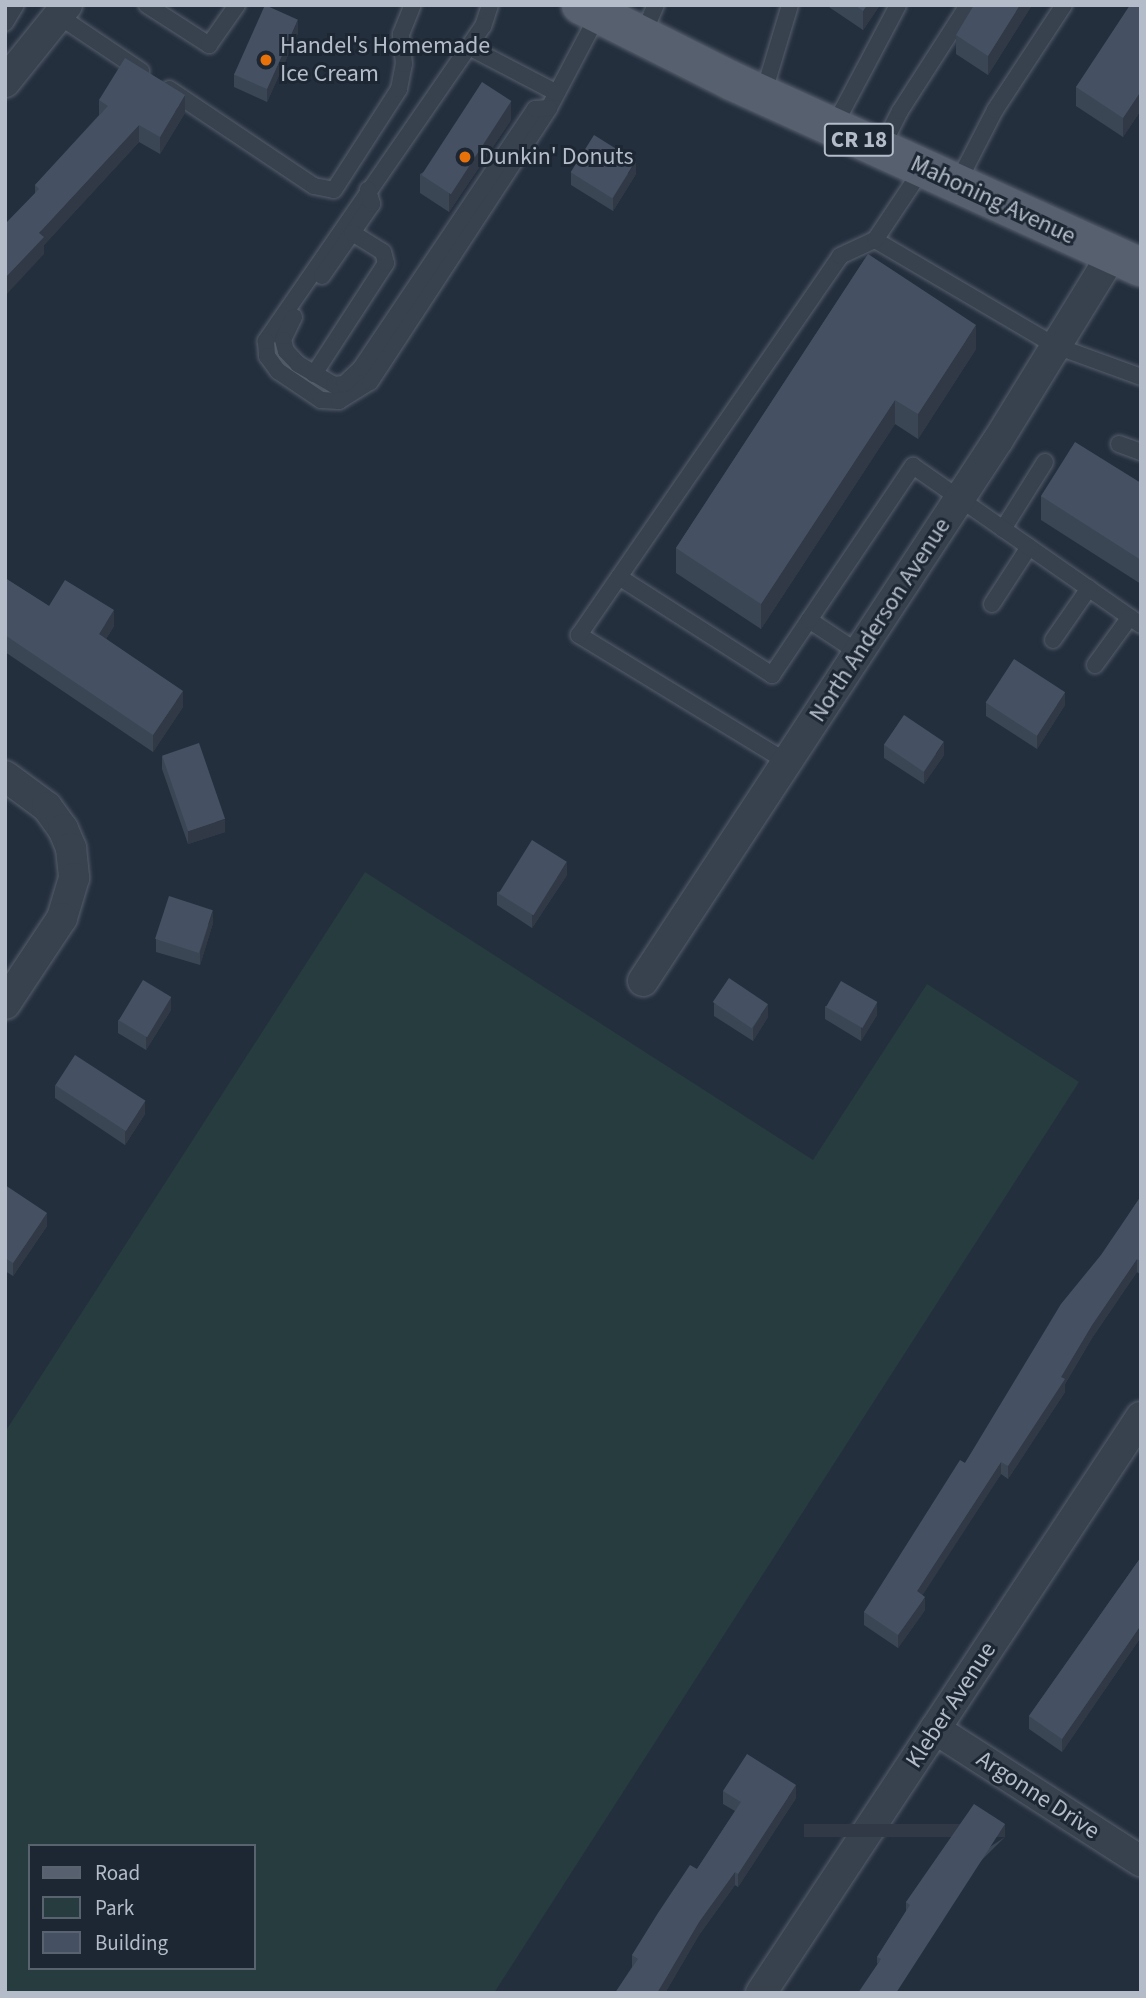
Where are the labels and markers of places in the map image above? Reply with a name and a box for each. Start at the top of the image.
place label: Handel's Homemade Ice Cream [280,32,490,88]
marker: Handel's Homemade Ice Cream [258,52,274,68]
place label: Dunkin' Donuts [479,143,634,171]
marker: Dunkin' Donuts [457,149,473,165]

